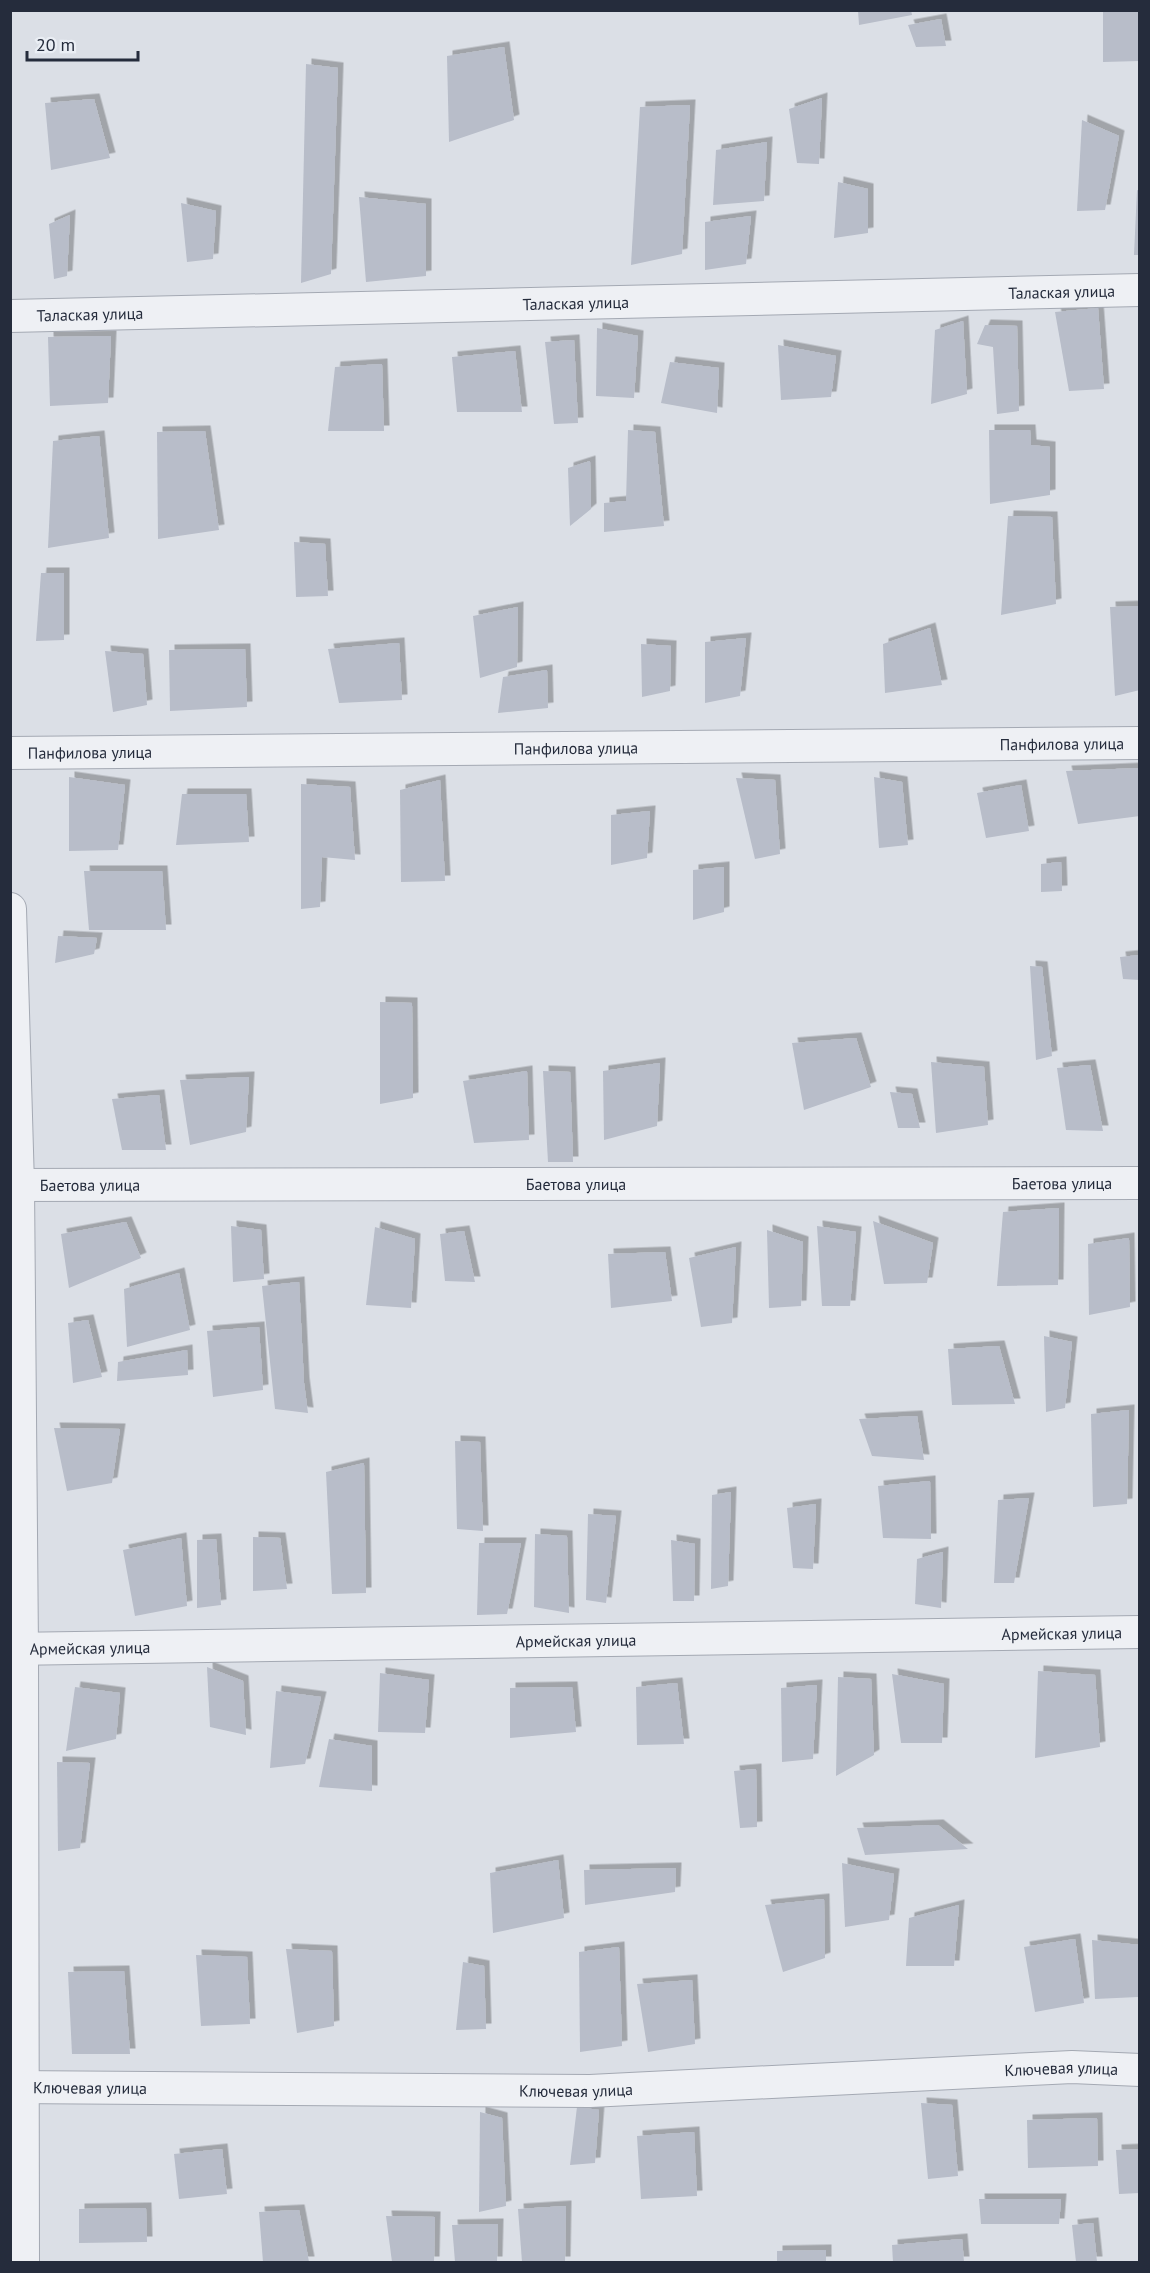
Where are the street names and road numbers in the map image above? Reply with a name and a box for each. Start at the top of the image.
street label: Талаская улица [1008,281,1115,303]
street label: Талаская улица [522,292,629,314]
street label: Талаская улица [36,303,143,325]
street label: Панфилова улица [1000,733,1124,754]
street label: Панфилова улица [514,737,638,759]
street label: Панфилова улица [28,742,152,763]
street label: Баетова улица [1012,1173,1112,1193]
street label: Баетова улица [526,1174,626,1194]
street label: Баетова улица [40,1175,140,1195]
street label: Армейская улица [1001,1622,1122,1644]
street label: Армейская улица [515,1630,636,1651]
street label: Армейская улица [29,1637,150,1659]
street label: Ключевая улица [1004,2057,1119,2080]
street label: Ключевая улица [33,2077,147,2098]
street label: Ключевая улица [519,2079,633,2101]

